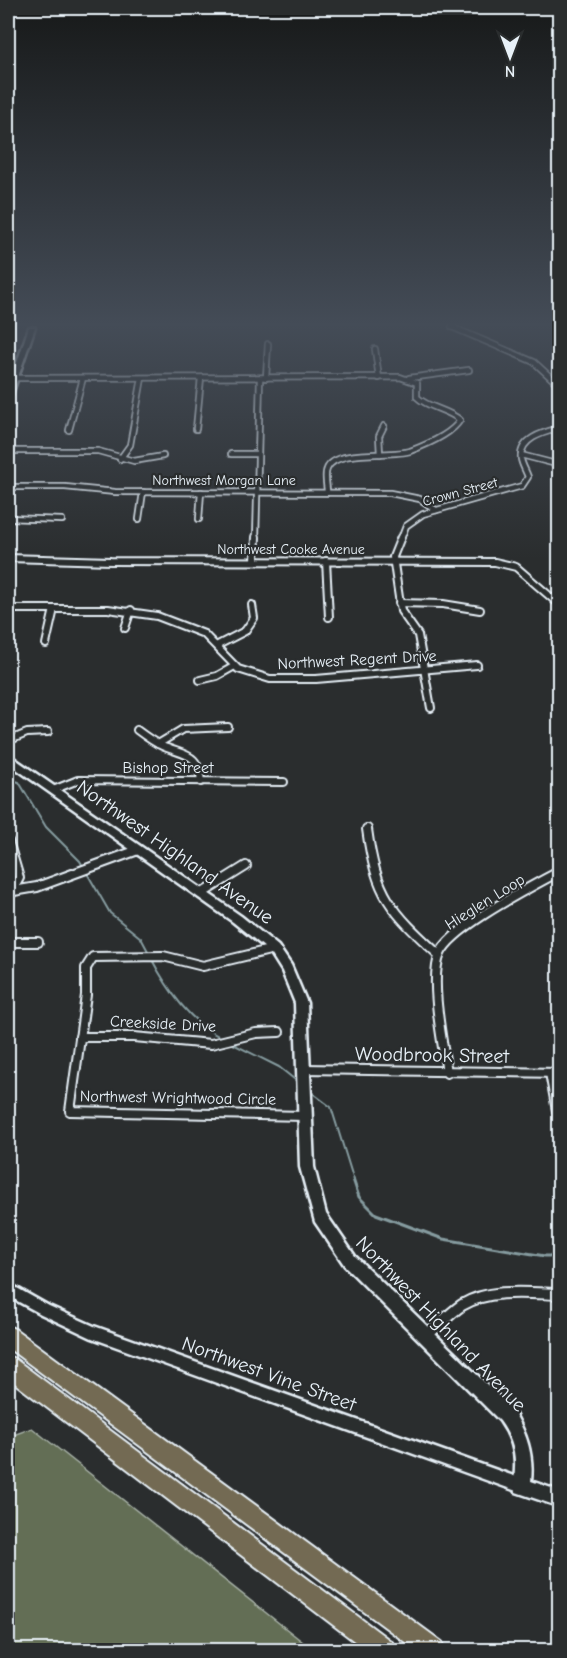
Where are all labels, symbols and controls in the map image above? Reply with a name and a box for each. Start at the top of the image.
north arrow [480,27,540,87]
text: N [505,62,515,80]
street label: Northwest Morgan Lane [152,472,296,489]
street label: Crown Street [421,474,500,510]
street label: Northwest Cooke Avenue [217,541,365,558]
street label: Northwest Regent Drive [277,647,437,673]
street label: Bishop Street [122,759,214,777]
street label: Northwest Highland Avenue [72,775,278,929]
street label: Hieglen Loop [442,870,528,934]
street label: Creekside Drive [109,1012,217,1036]
street label: Woodbrook Street [355,1042,511,1068]
street label: Northwest Wrightwood Circle [80,1087,276,1109]
street label: Northwest Highland Avenue [351,1232,531,1416]
street label: Northwest Vine Street [179,1332,360,1417]

